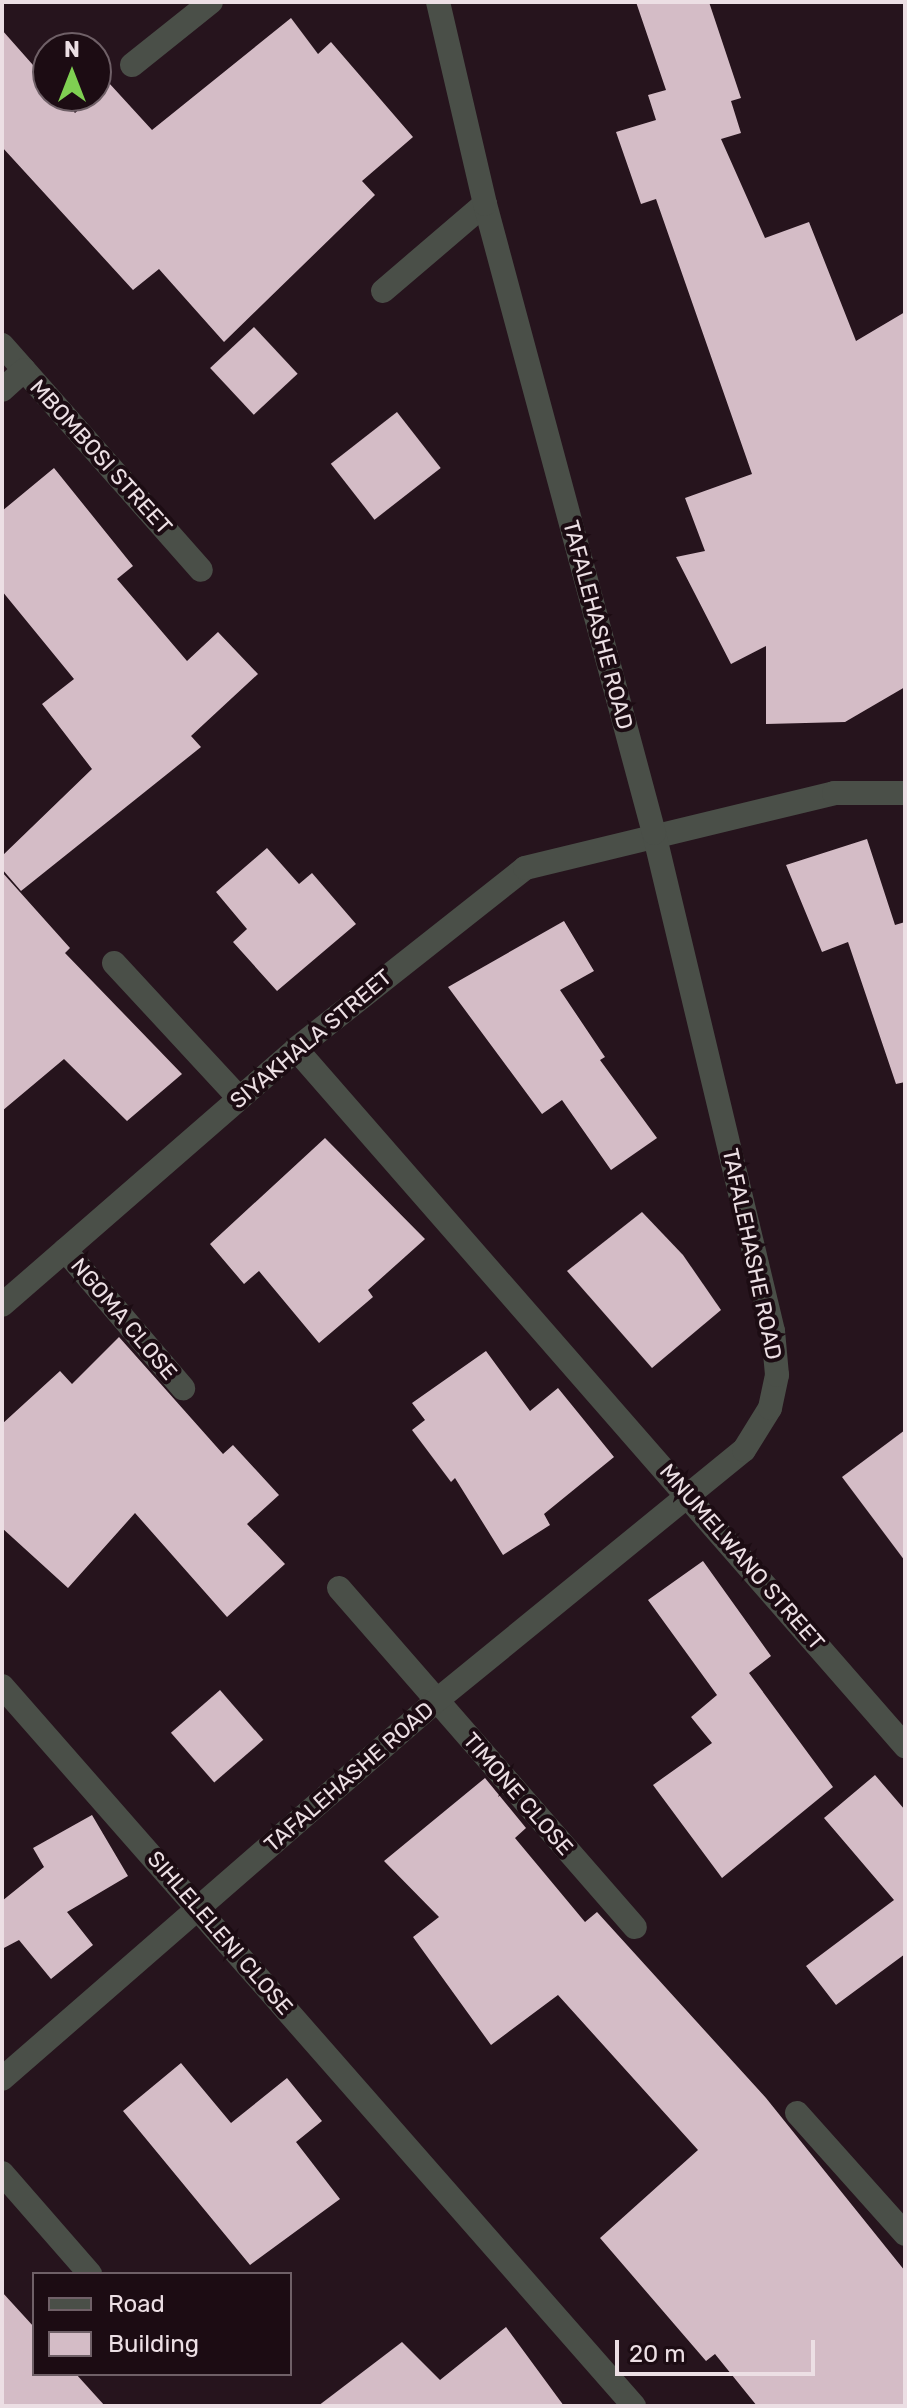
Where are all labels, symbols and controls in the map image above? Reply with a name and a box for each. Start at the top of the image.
north arrow [32,32,112,112]
text: N [64,36,80,63]
street label: MBOMBOSI STREET [25,374,177,540]
street label: TAFALEHASHE ROAD [557,518,639,732]
street label: SIYAKHALA STREET [225,964,397,1114]
street label: TAFALEHASHE ROAD [717,1146,787,1362]
street label: NGOMA CLOSE [65,1252,183,1386]
street label: MNUMELWANO STREET [654,1459,830,1655]
street label: TAFALEHASHE ROAD [259,1696,439,1858]
street label: TIMONE CLOSE [458,1727,578,1861]
street label: SIHLELELENI CLOSE [142,1846,298,2020]
legend [32,2272,292,2376]
text: Road [108,2290,165,2318]
scale bar [619,2324,819,2374]
text: Building [108,2330,199,2358]
text: 20 m [629,2340,686,2368]

